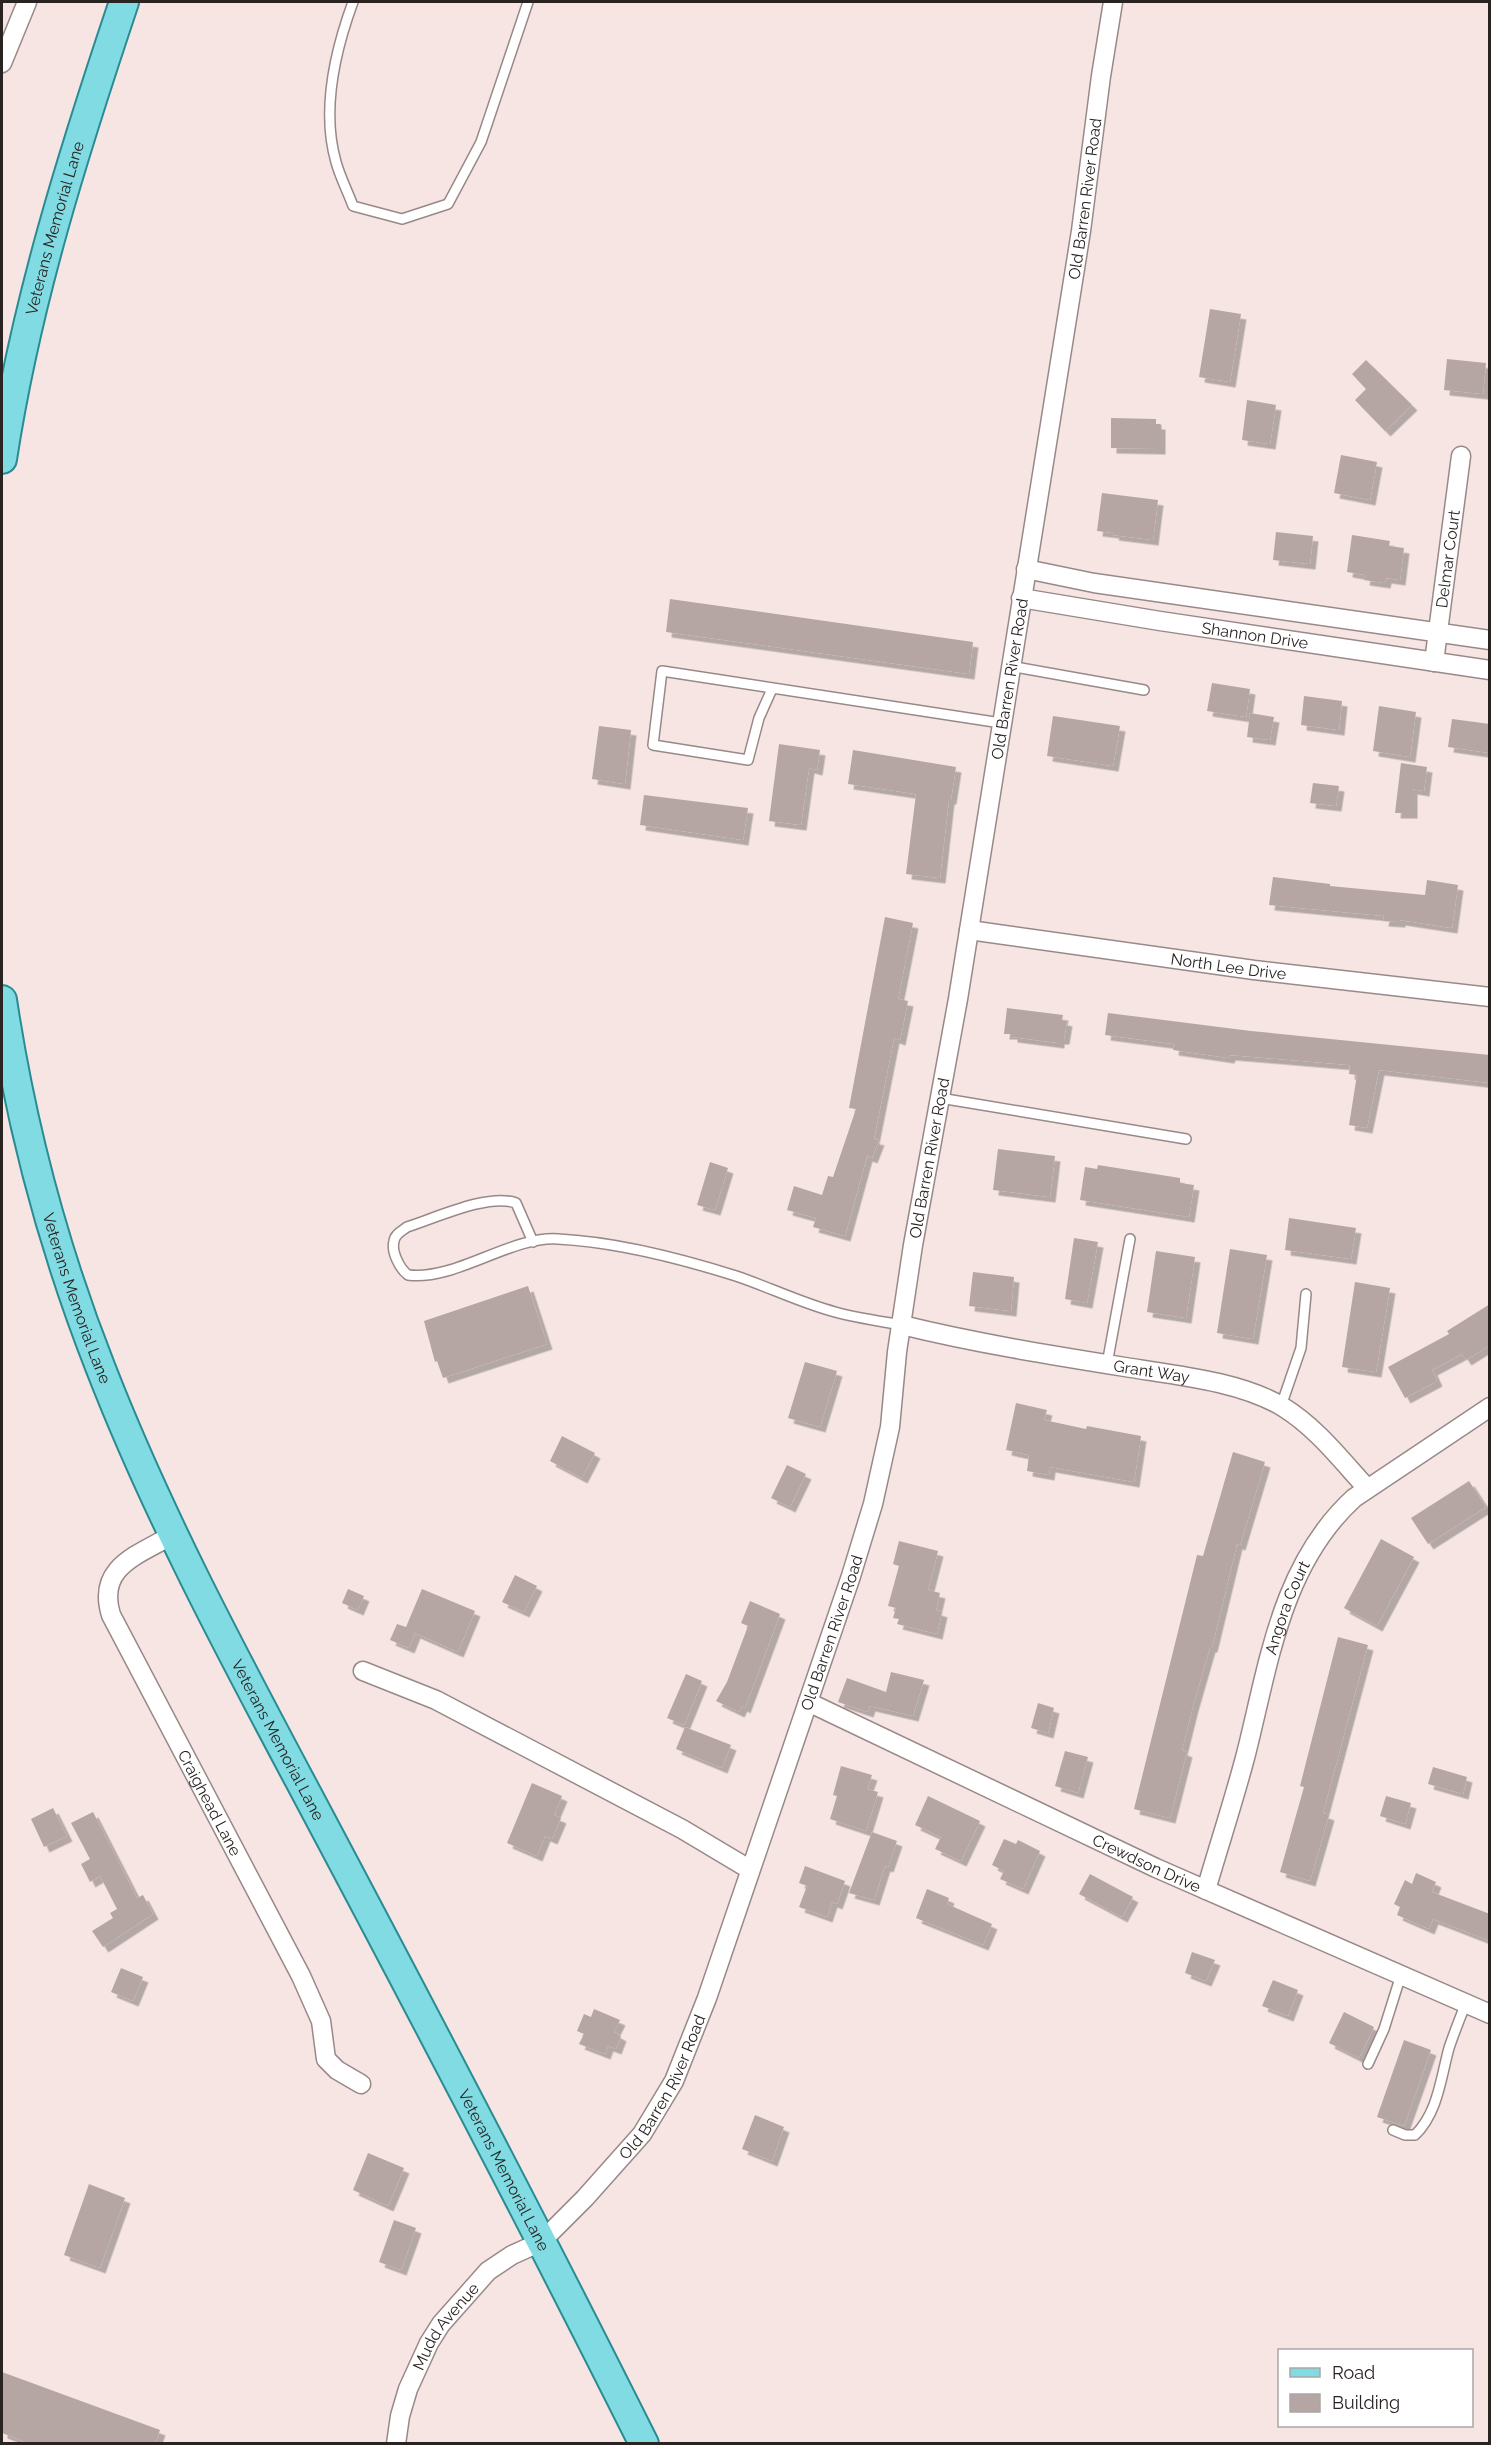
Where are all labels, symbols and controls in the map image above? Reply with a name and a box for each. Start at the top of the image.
street label: Old Barren River Road [1064,117,1105,281]
street label: Veterans Memorial Lane [21,139,88,317]
street label: Delmar Court [1432,508,1463,609]
street label: Old Barren River Road [987,597,1032,761]
street label: Shannon Drive [1200,618,1310,652]
street label: North Lee Drive [1169,949,1287,983]
street label: Old Barren River Road [905,1076,953,1240]
street label: Veterans Memorial Lane [39,1211,115,1386]
street label: Grant Way [1112,1356,1192,1386]
street label: Old Barren River Road [796,1553,866,1713]
street label: Angora Court [1261,1557,1314,1657]
street label: Veterans Memorial Lane [228,1656,329,1823]
street label: Craighead Lane [174,1747,246,1859]
street label: Crewdson Drive [1090,1830,1204,1896]
street label: Old Barren River Road [615,2012,709,2163]
street label: Veterans Memorial Lane [455,2086,554,2254]
street label: Mudd Avenue [408,2279,483,2373]
legend [1278,2349,1473,2427]
text: Road [1332,2362,1375,2383]
text: Building [1332,2392,1400,2413]

